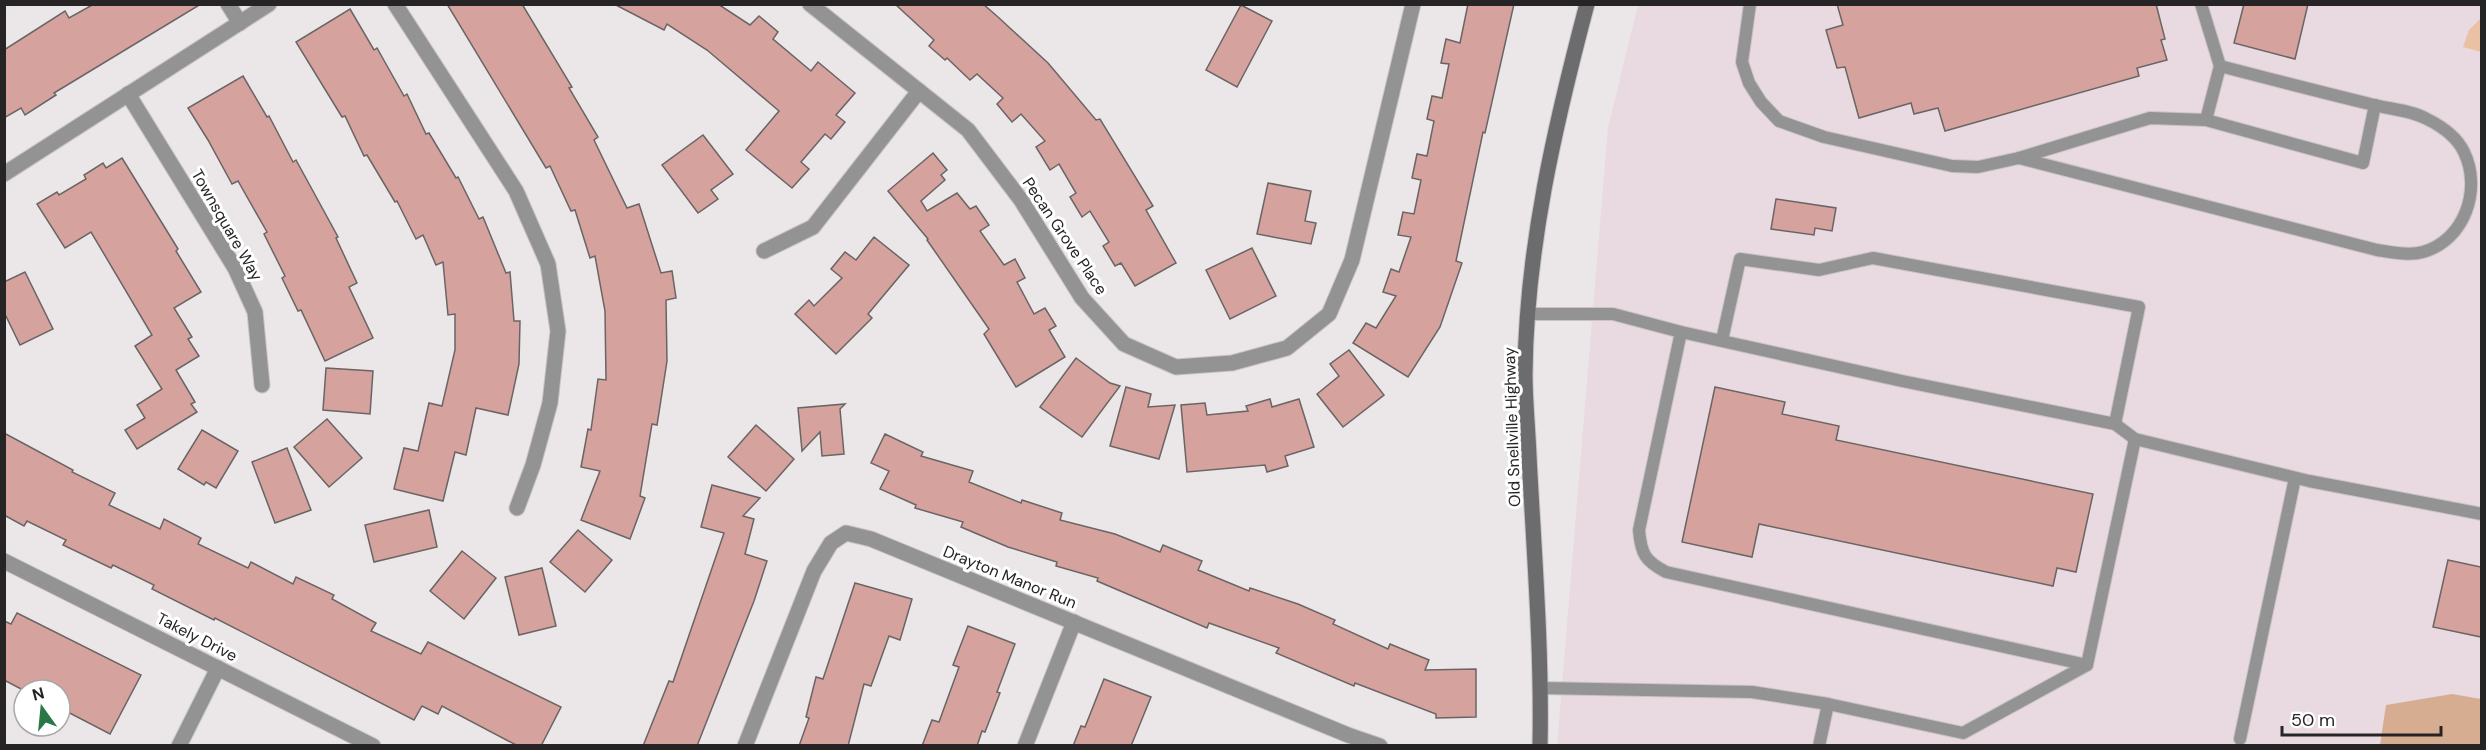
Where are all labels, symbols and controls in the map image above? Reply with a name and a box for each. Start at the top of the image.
street label: Townsquare Way [187,166,267,284]
street label: Pecan Grove Place [1018,173,1112,299]
street label: Old Snellville Highway [1499,347,1525,507]
street label: Drayton Manor Run [940,541,1080,613]
street label: Takely Drive [153,608,241,666]
north arrow [12,678,72,738]
text: N [30,682,47,706]
scale bar [2282,699,2441,737]
text: 50 m [2291,708,2335,732]

